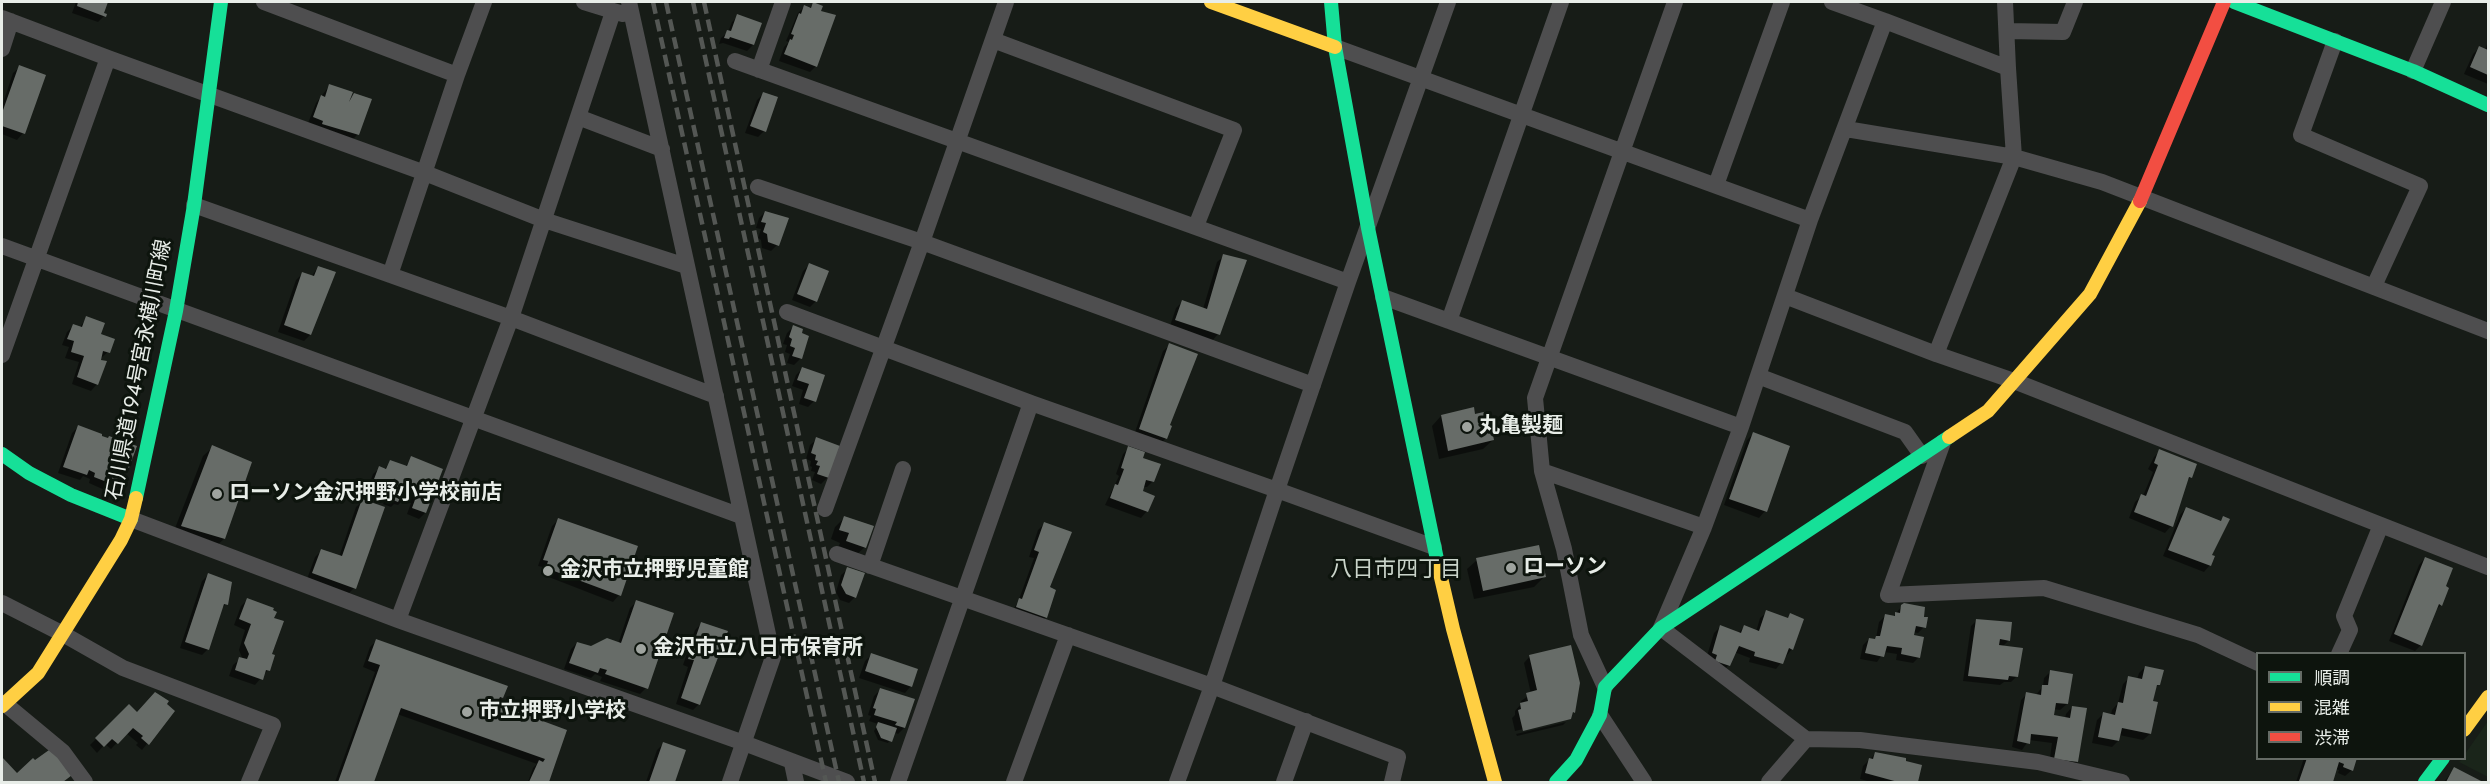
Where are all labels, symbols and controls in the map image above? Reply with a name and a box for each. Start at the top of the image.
street label: 石川県道194号宮永横川町線 [102,238,178,502]
place label: 丸亀製麺 [1479,414,1563,440]
marker: 丸亀製麺 [1460,420,1474,434]
place label: ローソン金沢押野小学校前店 [229,481,502,507]
marker: ローソン金沢押野小学校前店 [210,487,224,501]
place label: ローソン [1523,555,1607,581]
place label: 金沢市立押野児童館 [560,558,749,584]
district label: 八日市四丁目 [1330,558,1462,584]
marker: ローソン [1504,561,1518,575]
marker: 金沢市立押野児童館 [541,564,555,578]
place label: 金沢市立八日市保育所 [653,636,863,662]
marker: 金沢市立八日市保育所 [634,642,648,656]
legend [2256,652,2466,760]
text: 順調 [2314,665,2350,691]
text: 混雑 [2314,695,2350,721]
place label: 市立押野小学校 [479,699,626,725]
marker: 市立押野小学校 [460,705,474,719]
text: 渋滞 [2314,725,2350,751]

